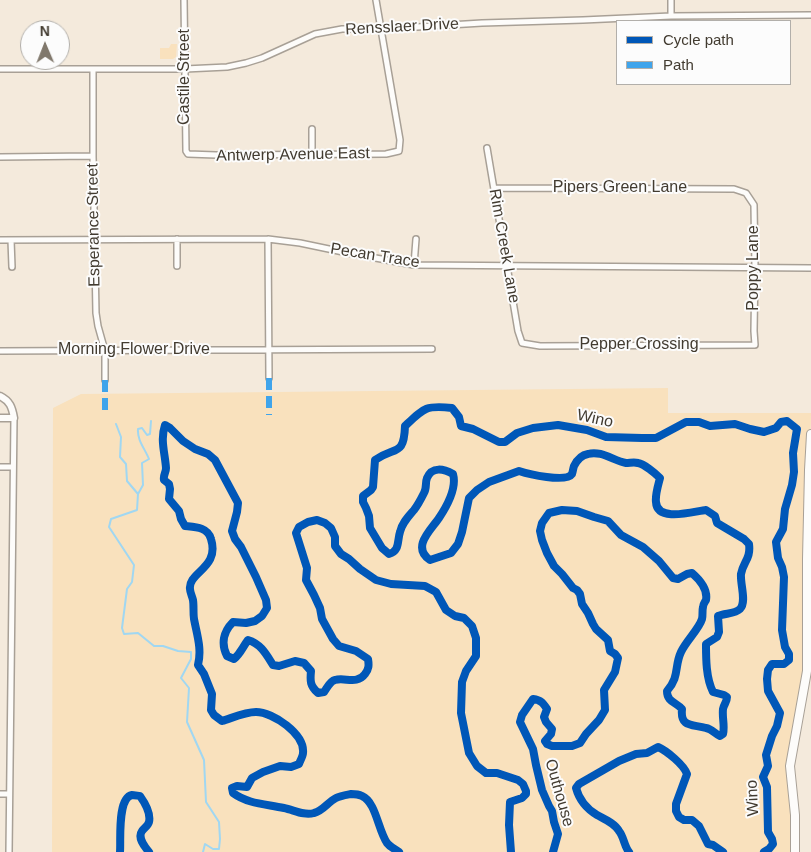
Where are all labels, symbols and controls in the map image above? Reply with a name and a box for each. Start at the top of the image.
street label: Rensslaer Drive [345,14,459,40]
north arrow [20,20,70,70]
legend [616,20,791,85]
text: N [40,23,50,39]
street label: Castile Street [175,29,195,125]
text: Cycle path [663,31,734,48]
text: Path [663,56,694,73]
street label: Antwerp Avenue East [216,144,370,166]
street label: Esperance Street [83,163,105,287]
street label: Pipers Green Lane [553,178,687,198]
street label: Rim Creek Lane [485,187,523,305]
street label: Poppy Lane [744,225,764,311]
street label: Pecan Trace [329,239,421,273]
street label: Pepper Crossing [579,335,699,355]
street label: Morning Flower Drive [58,340,210,360]
street label: Wino [575,406,615,432]
street label: Outhouse [540,757,578,829]
street label: Wino [742,779,764,817]

